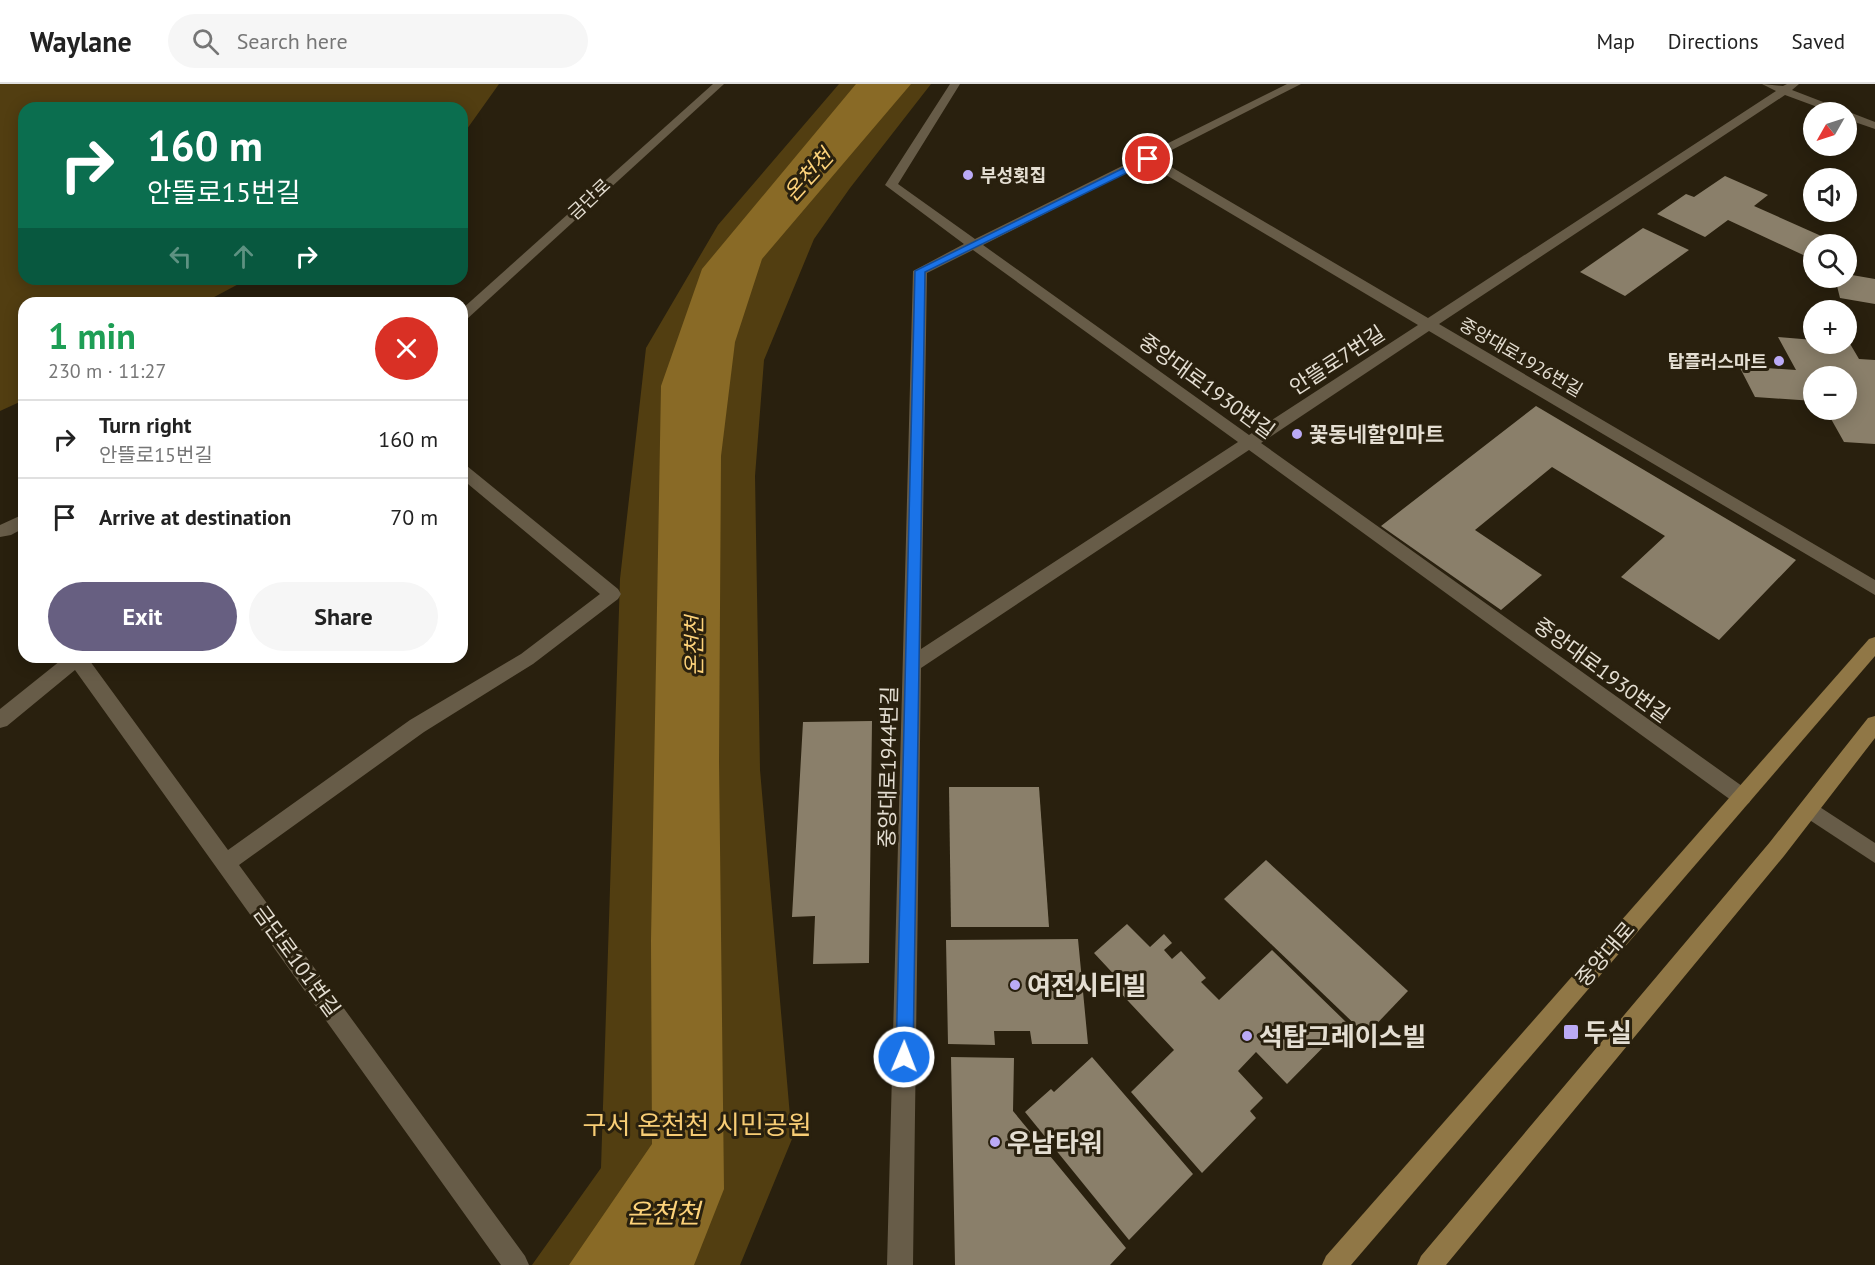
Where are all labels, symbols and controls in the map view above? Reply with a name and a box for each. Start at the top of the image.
search box [168,14,588,68]
text: Waylane [30,23,132,60]
icon: search [189,25,222,58]
text: Search here [237,27,348,55]
text: Map [1596,28,1635,55]
text: Directions [1668,28,1759,55]
text: Saved [1792,28,1845,55]
north arrow [1803,102,1857,156]
map controls [1803,102,1857,420]
text: 160 m [147,118,263,173]
icon: right [48,126,126,204]
pin [1122,133,1173,184]
water label: 온천천 [777,141,841,207]
icon: arrive [1131,142,1164,175]
place label: 부성횟집 [980,164,1046,187]
marker: 부성횟집 [961,168,975,182]
button: sound [1803,168,1857,222]
street label: 금단로 [563,174,615,224]
text: 안뜰로15번길 [147,175,301,209]
button: search [1803,234,1857,288]
icon: left [164,240,197,273]
icon: ahead [227,240,260,273]
icon: right [290,240,323,273]
button: + [1803,300,1857,354]
text: 1 min [48,312,136,359]
street label: 중앙대로1926번길 [1455,312,1587,402]
button: close [375,317,438,380]
street label: 안뜰로7번길 [1284,319,1390,401]
street label: 중앙대로1930번길 [1134,328,1280,444]
place label: 탑플러스마트 [1668,350,1767,373]
marker: 탑플러스마트 [1772,354,1786,368]
text: 230 m · 11:27 [48,358,166,384]
button: − [1803,366,1857,420]
text: Turn right [99,411,191,439]
place label: 꽃동네할인마트 [1309,421,1444,448]
icon: right [48,423,81,456]
text: 160 m [378,425,438,453]
marker: 꽃동네할인마트 [1290,427,1304,441]
text: 안뜰로15번길 [99,442,213,468]
icon: arrive [48,501,81,534]
text: Arrive at destination [99,503,291,531]
text: 70 m [390,503,438,531]
button: Exit [48,582,237,651]
button: Share [249,582,438,651]
street label: 중앙대로1930번길 [1529,612,1675,728]
water label: 온천천 [680,613,708,676]
street label: 중앙대로1944번길 [873,686,903,848]
street label: 금단로101번길 [248,900,346,1022]
street label: 중앙대로 [1569,916,1641,992]
place label: 여전시티빌 [1027,969,1147,1002]
marker: 여전시티빌 [1008,978,1022,992]
place label: 두실 [1584,1016,1632,1049]
place label: 석탑그레이스빌 [1259,1020,1426,1053]
marker: 두실 [1562,1023,1580,1041]
position arrow [872,1025,936,1089]
marker: 석탑그레이스빌 [1240,1029,1254,1043]
park label: 구서 온천천 시민공원 [582,1108,812,1141]
place label: 우남타워 [1007,1126,1103,1159]
marker: 우남타워 [988,1135,1002,1149]
water label: 온천천 [626,1196,703,1230]

